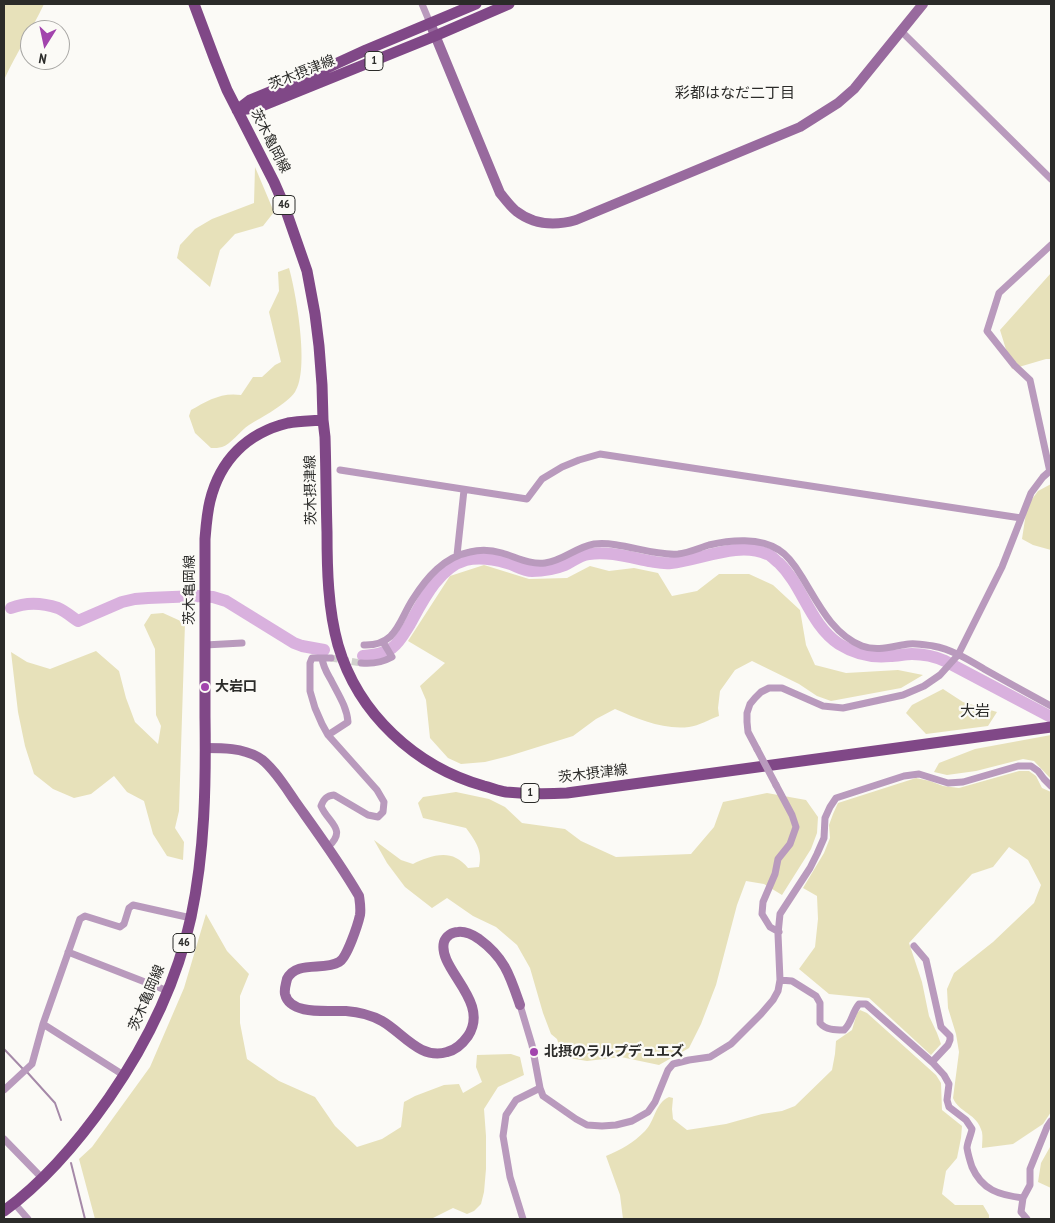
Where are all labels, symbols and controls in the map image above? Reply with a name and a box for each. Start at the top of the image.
north arrow [20,20,70,70]
text: N [37,49,48,68]
road number: 1 [365,51,383,70]
street label: 茨木摂津線 [266,52,338,94]
district label: 彩都はなだ二丁目 [675,85,795,103]
street label: 茨木亀岡線 [247,106,293,176]
road number: 46 [273,196,295,214]
street label: 茨木摂津線 [302,455,320,525]
street label: 茨木亀岡線 [182,555,198,625]
place label: 大岩口 [215,679,257,695]
marker: 大岩口 [199,681,211,693]
district label: 大岩 [960,703,990,721]
street label: 茨木摂津線 [557,761,629,787]
road number: 1 [521,784,539,802]
road number: 46 [173,934,195,952]
street label: 茨木亀岡線 [126,963,168,1033]
place label: 北摂のラルプデュエズ [544,1044,684,1060]
marker: 北摂のラルプデュエズ [528,1046,540,1058]

